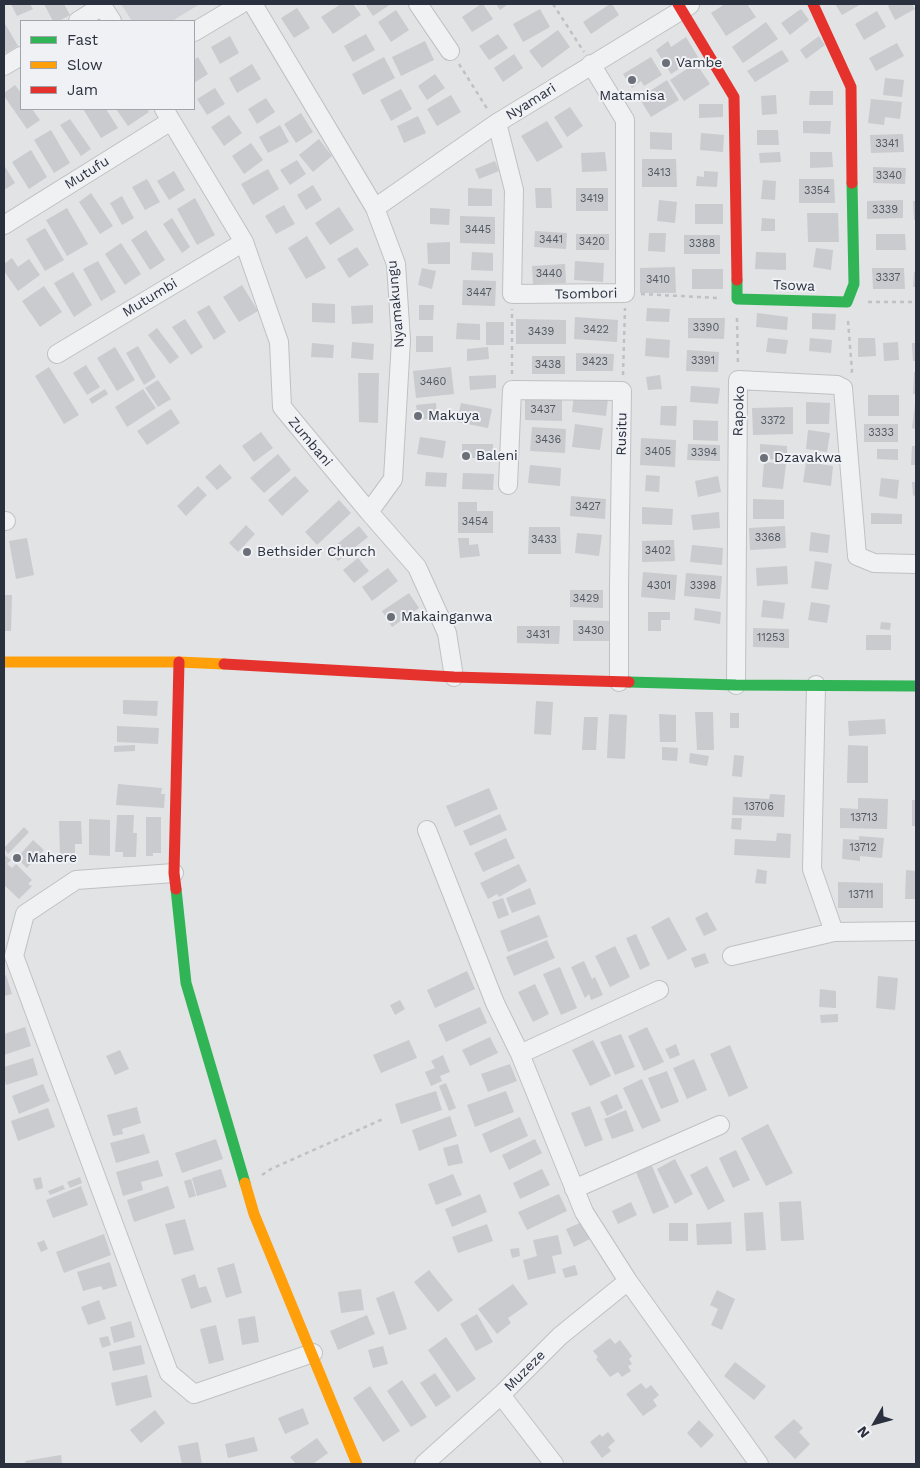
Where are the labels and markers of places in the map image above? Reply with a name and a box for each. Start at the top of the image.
place label: Vambe [676,55,722,71]
marker: Vambe [660,57,672,69]
marker: Matamisa [626,74,638,86]
place label: Matamisa [599,88,665,104]
place label: Makuya [428,408,479,424]
marker: Makuya [412,410,424,422]
place label: Baleni [476,448,518,464]
marker: Baleni [460,450,472,462]
place label: Dzavakwa [774,450,842,466]
marker: Dzavakwa [758,452,770,464]
place label: Bethsider Church [257,544,376,560]
marker: Bethsider Church [241,546,253,558]
place label: Makainganwa [401,609,492,625]
marker: Makainganwa [385,611,397,623]
place label: Mahere [27,850,77,866]
marker: Mahere [11,852,23,864]

